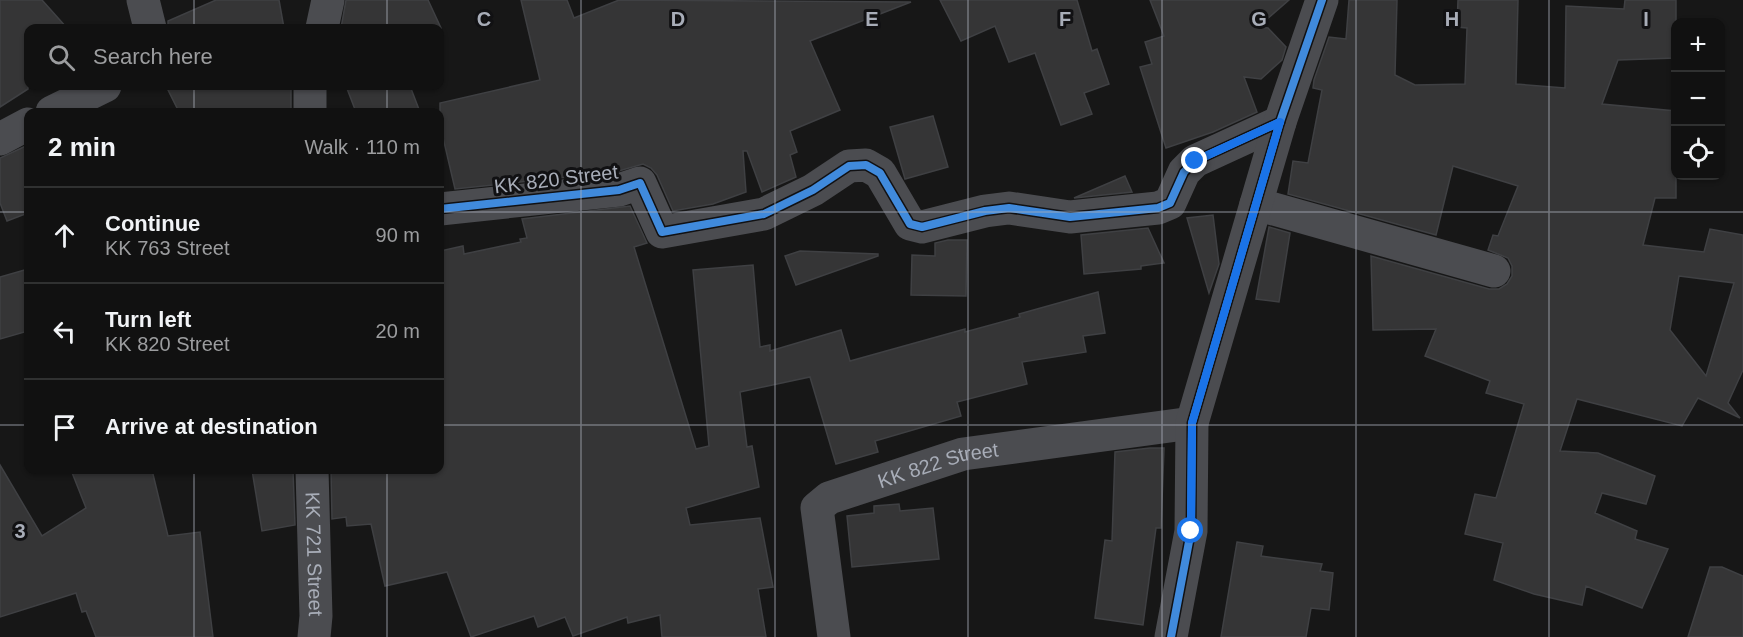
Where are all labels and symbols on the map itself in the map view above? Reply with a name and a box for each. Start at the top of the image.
text: C [477,8,491,30]
text: D [671,8,685,30]
text: E [865,8,879,30]
text: F [1059,8,1071,30]
text: G [1251,8,1267,30]
text: H [1445,8,1459,30]
text: I [1643,8,1649,30]
route end [1181,147,1207,173]
street label: KK 820 Street [493,160,620,198]
street label: KK 822 Street [875,438,1000,492]
street label: KK 721 Street [302,491,327,617]
route start [1177,517,1203,543]
text: 3 [14,520,26,542]

